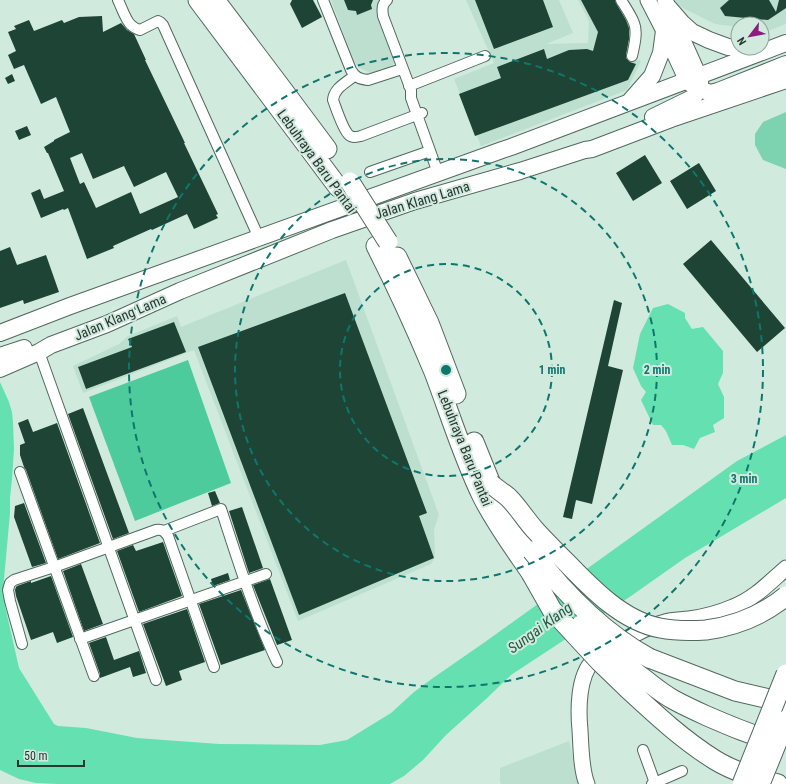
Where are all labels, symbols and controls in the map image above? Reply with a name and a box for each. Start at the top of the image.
north arrow [730,16,770,56]
text: N [735,35,749,47]
street label: Lebuhraya Baru Pantai [274,106,360,216]
street label: Jalan Klang Lama [373,178,471,222]
street label: Jalan Klang Lama [72,290,168,344]
centre of rings [439,363,453,377]
text: 1 min [539,363,565,377]
text: 2 min [644,363,670,377]
street label: Lebuhraya Baru Pantai [434,388,496,508]
text: 3 min [731,472,757,486]
water label: Sungai Klang [504,599,576,657]
scale bar [18,742,84,768]
text: 50 m [24,749,48,763]

